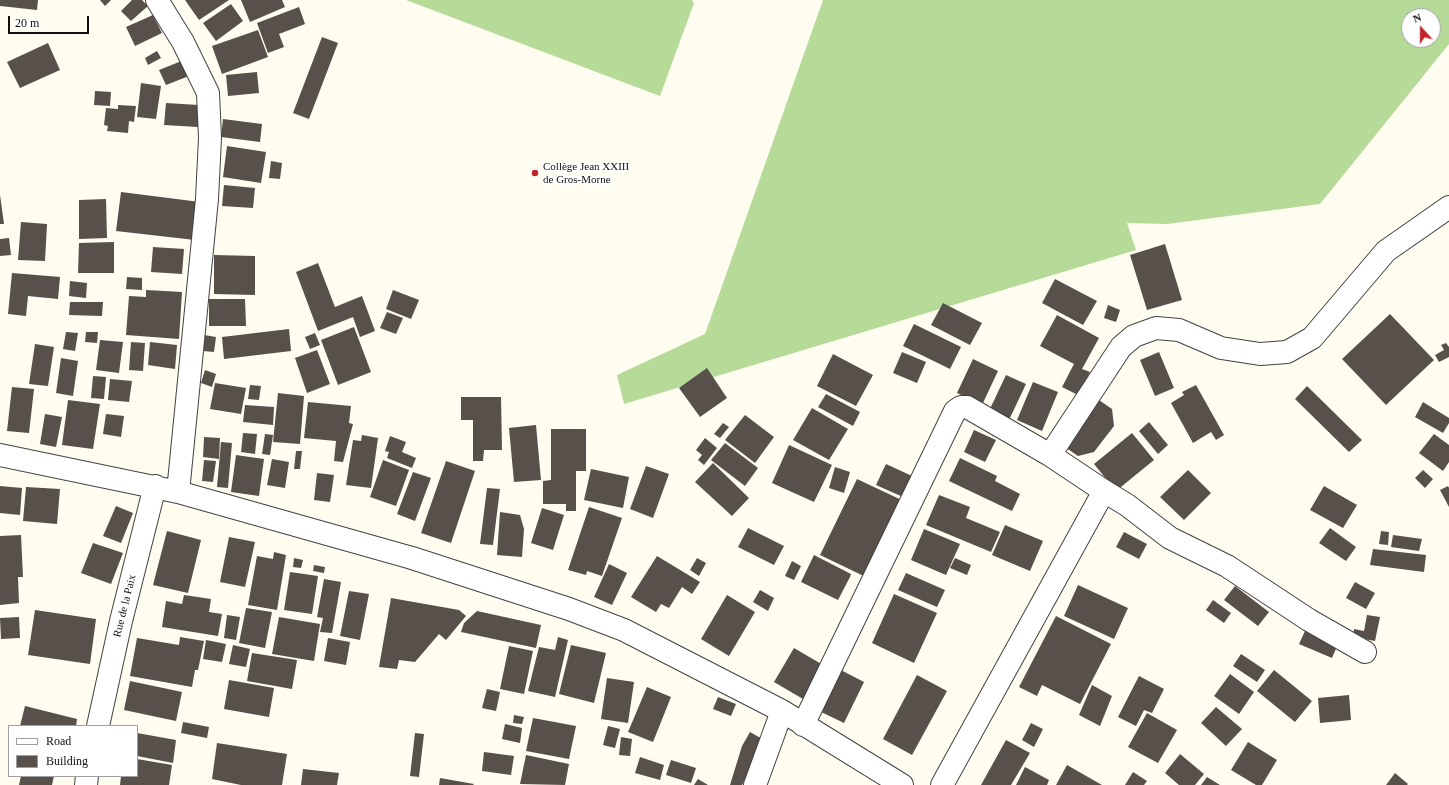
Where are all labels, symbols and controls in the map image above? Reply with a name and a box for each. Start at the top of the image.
scale bar [10,8,91,34]
north arrow [1401,8,1441,48]
text: N [1411,11,1423,25]
text: 20 m [15,16,39,30]
place label: Collège Jean XXIII de Gros-Morne [543,160,629,186]
marker: Collège Jean XXIII de Gros-Morne [530,168,540,178]
street label: Rue de la Paix [111,573,139,639]
legend [8,725,138,777]
text: Road [46,734,71,748]
text: Building [46,754,88,768]

